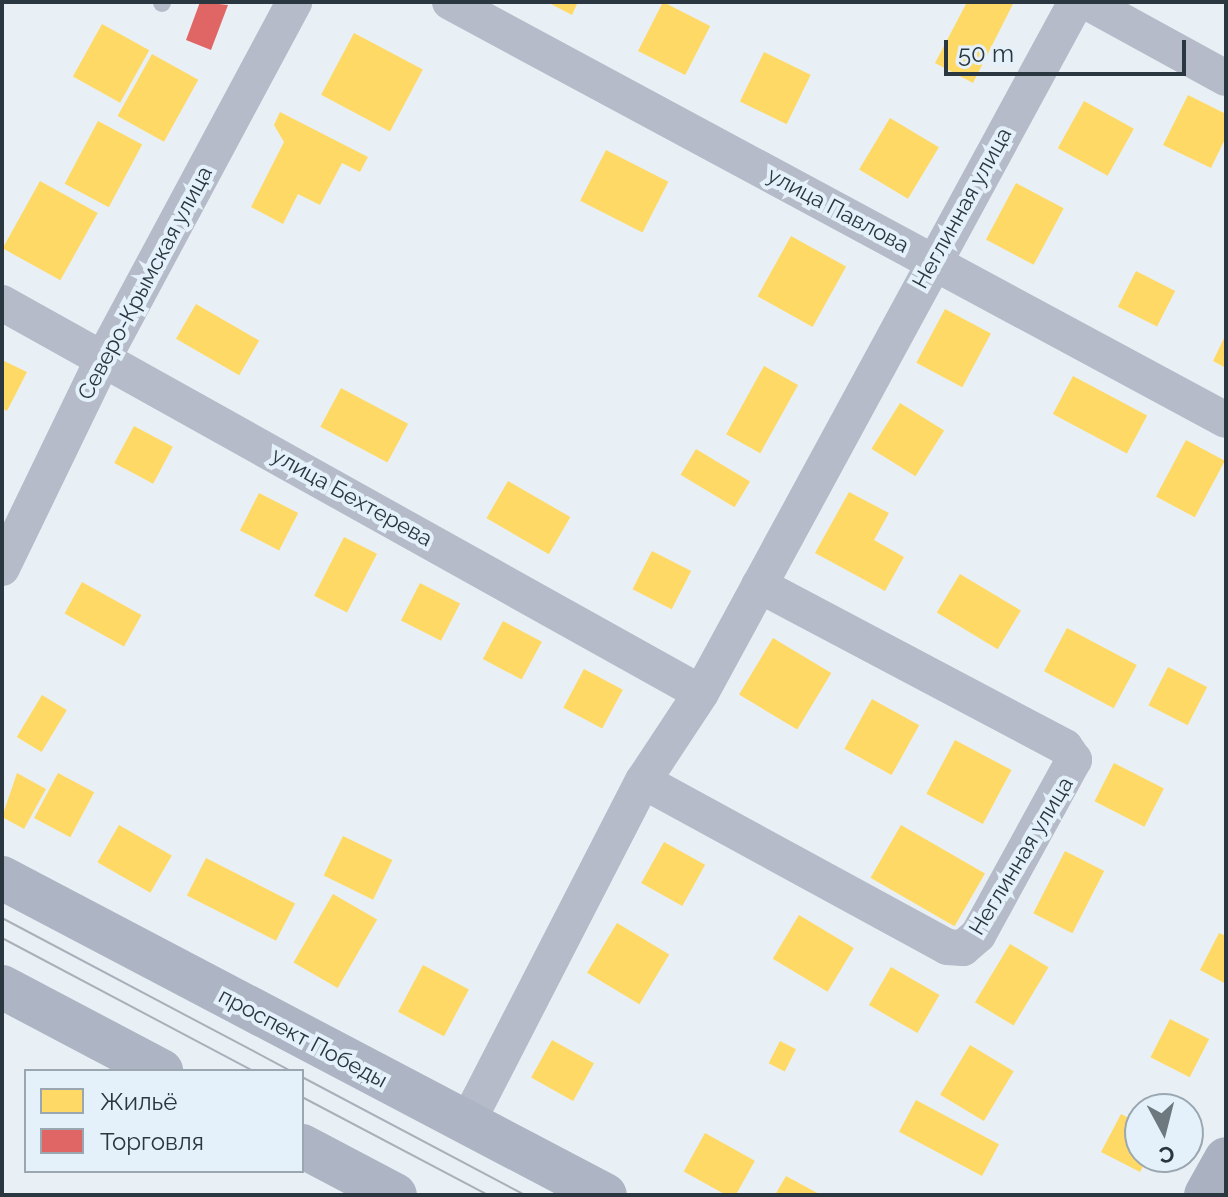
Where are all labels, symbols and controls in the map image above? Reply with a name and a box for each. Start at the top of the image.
scale bar [948,24,1190,74]
text: 50 m [958,39,1014,68]
street label: Неглинная улица [907,123,1017,293]
street label: Северо-Крымская улица [72,161,218,405]
street label: улица Павлова [763,162,913,258]
street label: улица Бехтерева [267,442,437,552]
street label: Неглинная улица [963,772,1079,940]
street label: проспект Победы [214,982,392,1094]
legend [24,1069,304,1173]
text: Жильё [100,1087,177,1116]
north arrow [1124,1093,1204,1173]
text: Торговля [100,1127,204,1156]
text: С [1158,1141,1176,1169]

